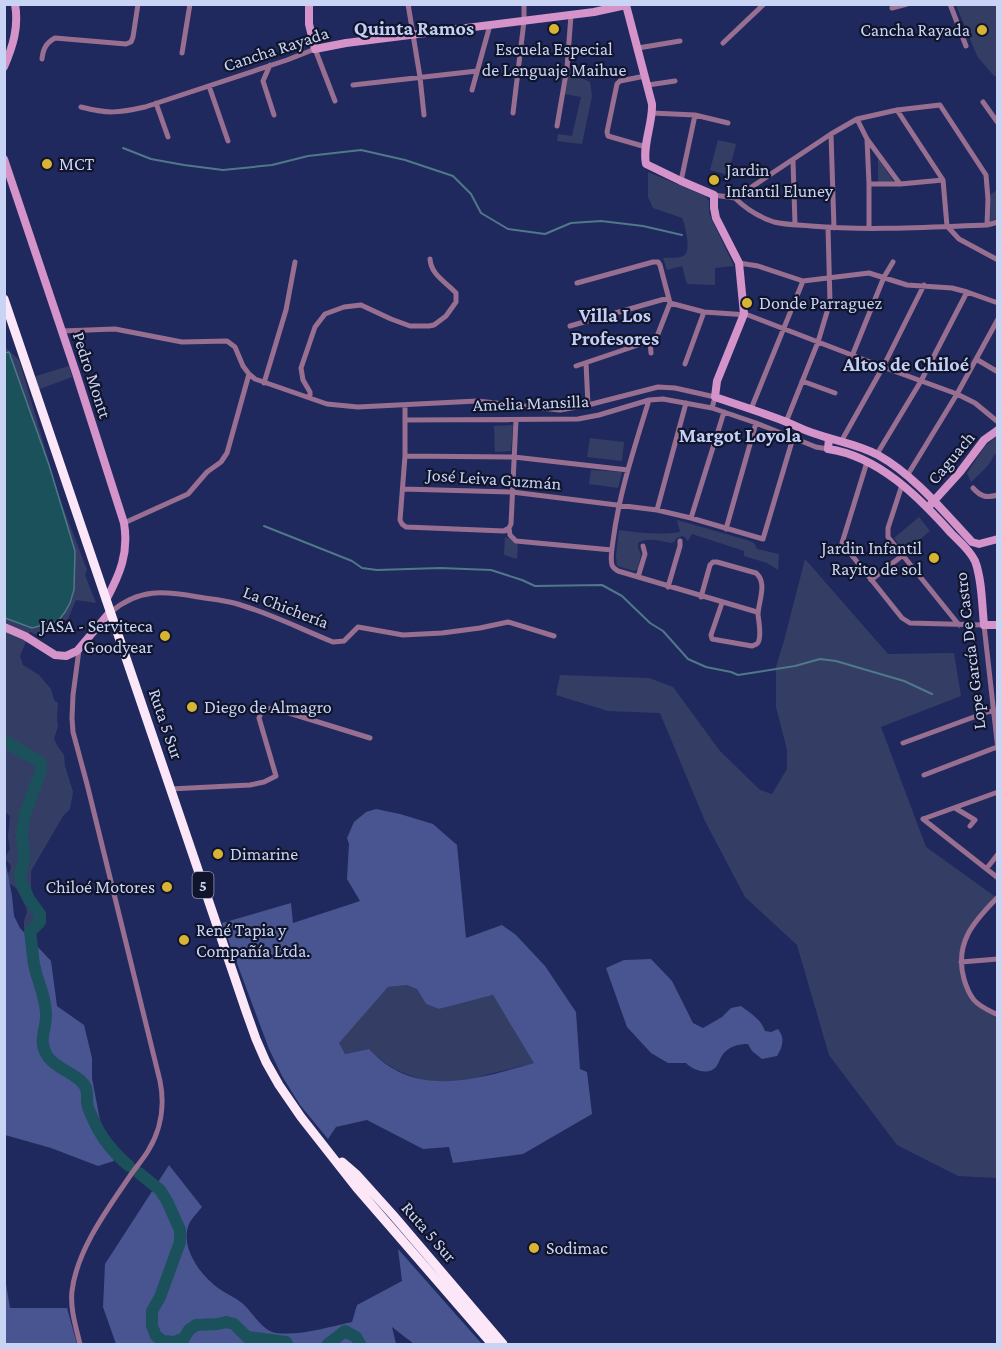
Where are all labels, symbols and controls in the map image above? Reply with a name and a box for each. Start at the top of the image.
district label: Quinta Ramos [354,17,474,39]
place label: Cancha Rayada [860,20,970,40]
marker: Escuela Especial de Lenguaje Maihue [547,22,561,36]
street label: Cancha Rayada [221,23,331,75]
marker: Cancha Rayada [975,23,989,37]
place label: Escuela Especial de Lenguaje Maihue [482,39,626,81]
place label: MCT [59,154,95,174]
marker: MCT [40,157,54,171]
place label: Jardin Infantil Eluney [724,160,834,201]
marker: Jardin Infantil Eluney [707,173,721,187]
place label: Donde Parraguez [759,293,882,313]
marker: Donde Parraguez [740,296,754,310]
district label: Villa Los Profesores [571,304,659,349]
street label: Pedro Montt [69,329,116,422]
district label: Altos de Chiloé [842,353,969,375]
street label: Amelia Mansilla [473,391,589,415]
district label: Margot Loyola [679,424,802,446]
street label: Caguach [923,427,979,488]
street label: José Leiva Guzmán [424,464,562,494]
place label: Jardin Infantil Rayito de sol [819,538,922,579]
marker: Jardin Infantil Rayito de sol [927,551,941,565]
street label: Lope García De Castro [950,571,990,731]
street label: La Chichería [240,582,332,632]
place label: JASA - Serviteca Goodyear [38,616,154,657]
marker: JASA - Serviteca Goodyear [158,629,172,643]
street label: Ruta 5 Sur [145,686,188,762]
place label: Diego de Almagro [204,697,332,717]
marker: Diego de Almagro [185,700,199,714]
place label: Dimarine [230,844,298,864]
marker: Dimarine [211,847,225,861]
road number: 5 [192,872,214,898]
place label: Chiloé Motores [45,877,155,897]
marker: Chiloé Motores [160,880,174,894]
place label: René Tapia y Compañía Ltda. [196,920,310,961]
marker: René Tapia y Compañía Ltda. [177,933,191,947]
street label: Ruta 5 Sur [397,1198,461,1267]
place label: Sodimac [546,1238,608,1258]
marker: Sodimac [527,1241,541,1255]

